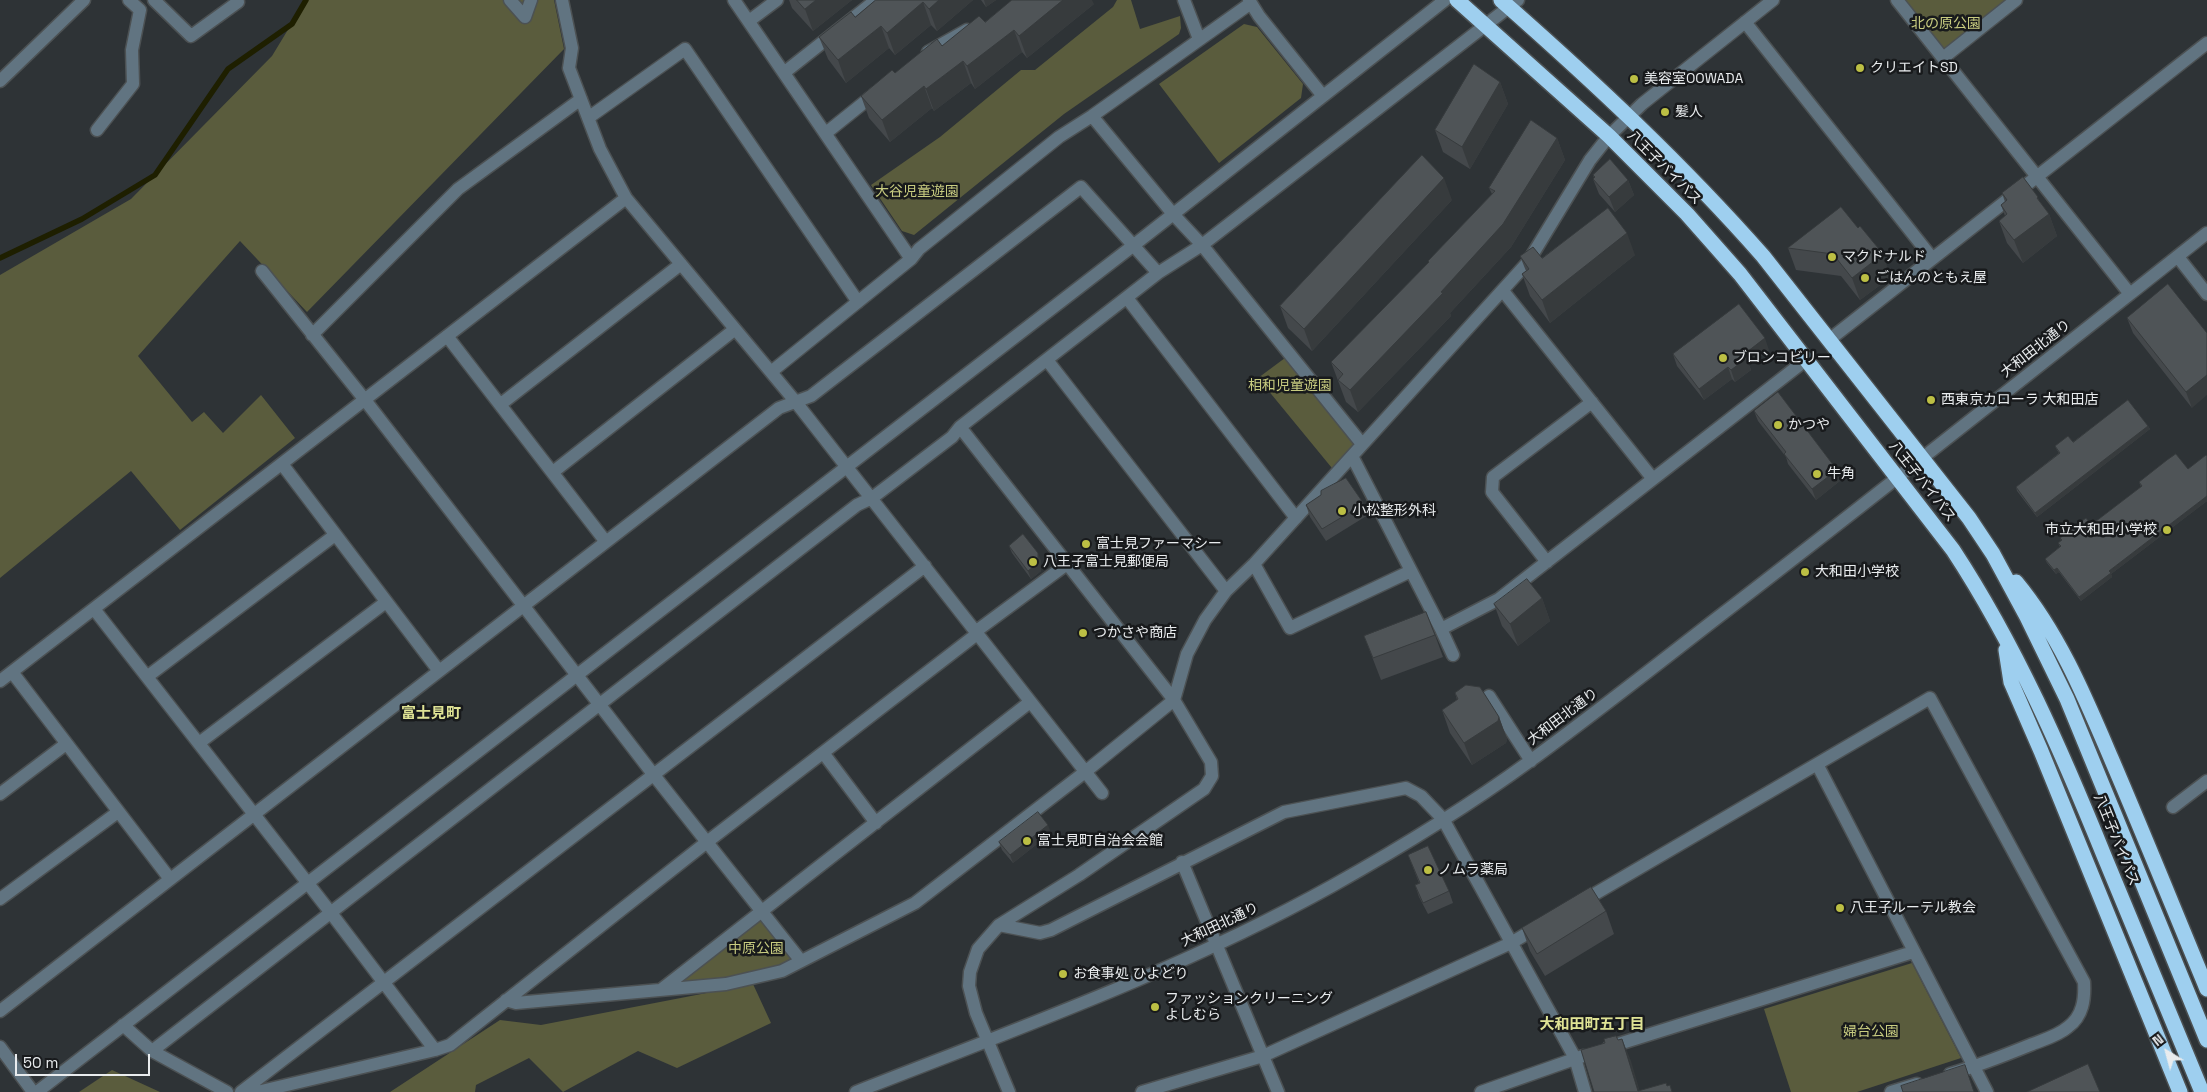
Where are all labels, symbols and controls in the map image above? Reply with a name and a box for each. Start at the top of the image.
park label: 北の原公園 [1911,16,1981,32]
place label: クリエイトSD [1870,60,1958,76]
marker: クリエイトSD [1854,62,1866,74]
place label: 美容室OOWADA [1644,71,1743,87]
marker: 美容室OOWADA [1628,73,1640,85]
place label: 髪人 [1675,104,1703,120]
marker: 髪人 [1659,106,1671,118]
street label: 八王子バイパス [1623,127,1705,209]
park label: 大谷児童遊園 [875,184,959,200]
place label: マクドナルド [1842,249,1926,265]
marker: マクドナルド [1826,251,1838,263]
place label: ごはんのともえ屋 [1875,270,1987,286]
marker: ごはんのともえ屋 [1859,272,1871,284]
street label: 大和田北通り [1998,317,2074,381]
place label: ブロンコビリー [1733,350,1831,366]
marker: ブロンコビリー [1717,352,1729,364]
park label: 相和児童遊園 [1248,378,1332,394]
place label: 西東京カローラ 大和田店 [1941,392,2099,408]
marker: 西東京カローラ 大和田店 [1925,394,1937,406]
place label: かつや [1788,417,1830,433]
marker: かつや [1772,419,1784,431]
street label: 八王子バイパス [1885,438,1959,526]
place label: 牛角 [1827,466,1855,482]
marker: 牛角 [1811,468,1823,480]
place label: 小松整形外科 [1352,503,1436,519]
marker: 小松整形外科 [1336,505,1348,517]
place label: 市立大和田小学校 [2045,522,2157,538]
marker: 市立大和田小学校 [2161,524,2173,536]
place label: 富士見ファーマシー [1096,536,1222,552]
marker: 富士見ファーマシー [1080,538,1092,550]
place label: 八王子富士見郵便局 [1043,554,1169,570]
marker: 八王子富士見郵便局 [1027,556,1039,568]
place label: 大和田小学校 [1815,564,1899,580]
marker: 大和田小学校 [1799,566,1811,578]
place label: つかさや商店 [1093,625,1177,641]
marker: つかさや商店 [1077,627,1089,639]
street label: 大和田北通り [1524,685,1602,749]
district label: 富士見町 [401,705,461,723]
street label: 八王子バイパス [2090,791,2142,889]
place label: 富士見町自治会会館 [1037,833,1163,849]
marker: 富士見町自治会会館 [1021,835,1033,847]
place label: ノムラ薬局 [1438,862,1508,878]
marker: ノムラ薬局 [1422,864,1434,876]
street label: 大和田北通り [1178,900,1262,950]
place label: 八王子ルーテル教会 [1850,900,1976,916]
marker: 八王子ルーテル教会 [1834,902,1846,914]
park label: 中原公園 [728,941,784,957]
place label: お食事処 ひよどり [1073,966,1189,982]
marker: お食事処 ひよどり [1057,968,1069,980]
place label: ファッションクリーニング よしむら [1165,991,1333,1024]
marker: ファッションクリーニング よしむら [1149,1001,1161,1013]
district label: 大和田町五丁目 [1540,1016,1644,1034]
park label: 婦台公園 [1843,1024,1899,1040]
north arrow [2142,1027,2192,1077]
text: N [2149,1030,2167,1050]
scale bar [18,1044,152,1076]
text: 50 m [23,1053,58,1072]

